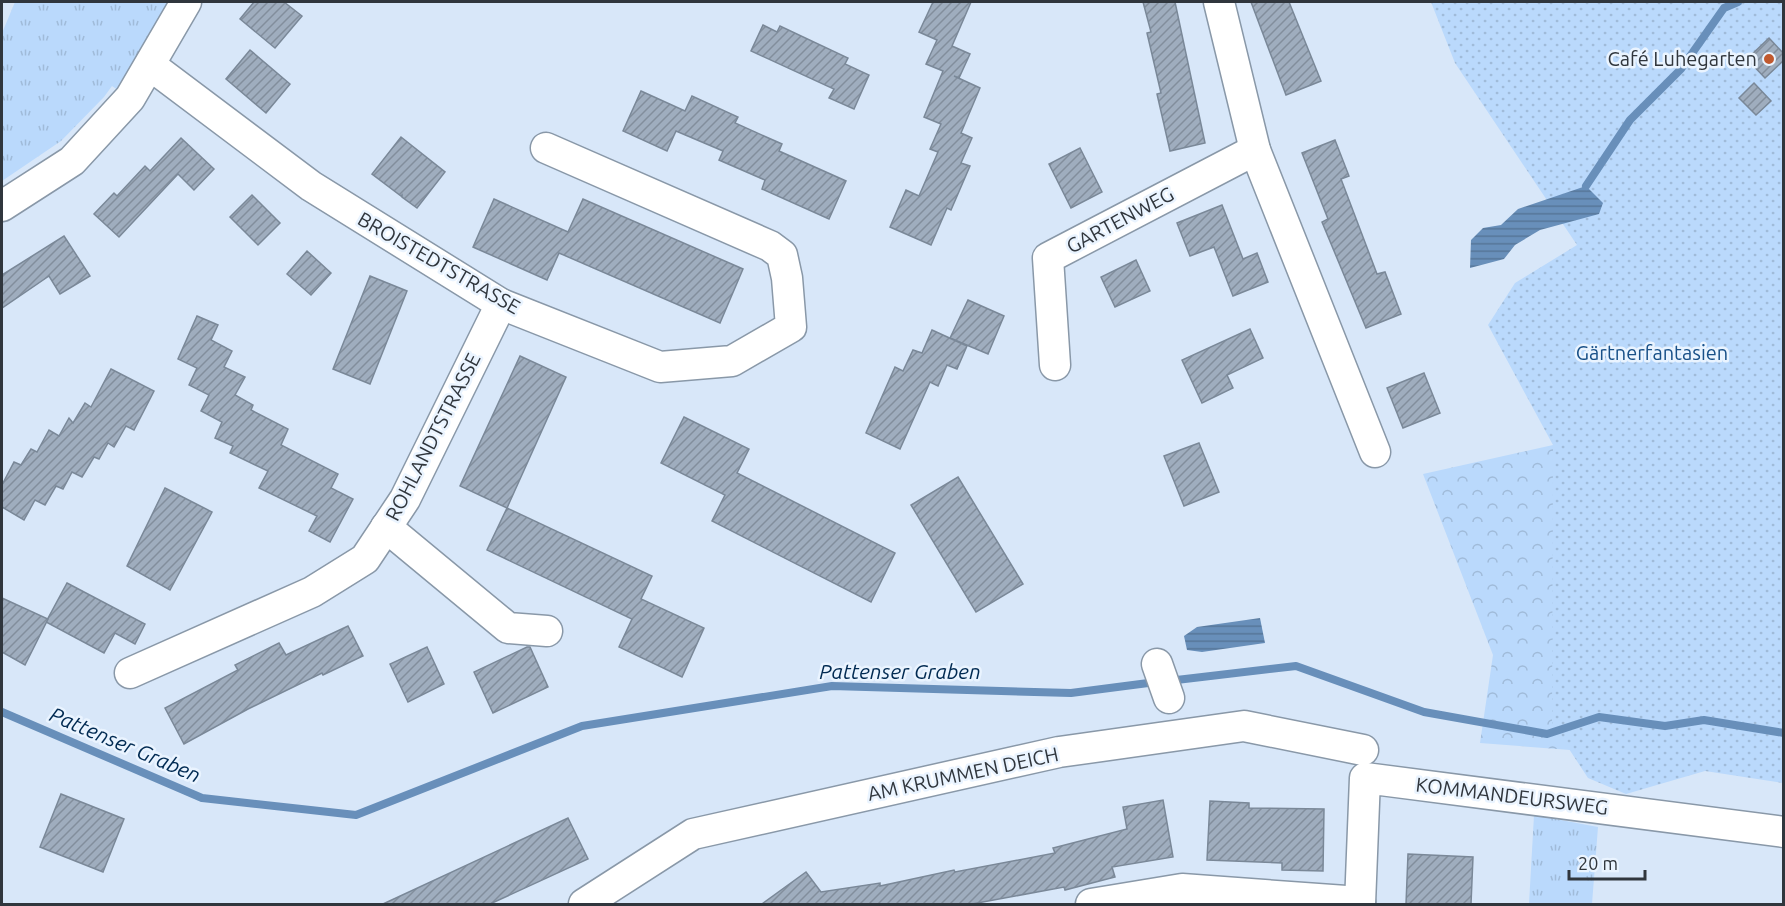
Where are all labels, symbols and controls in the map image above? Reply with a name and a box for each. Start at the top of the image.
place label: Café Luhegarten [1608,47,1757,70]
marker: Café Luhegarten [1762,52,1776,66]
street label: GARTENWEG [1062,182,1177,257]
street label: BROISTEDTSTRASSE [354,207,524,318]
park label: Gärtnerfantasien [1576,341,1728,364]
street label: ROHLANDTSTRASSE [380,349,485,524]
water label: Pattenser Graben [819,659,981,683]
water label: Pattenser Graben [46,702,204,787]
street label: AM KRUMMEN DEICH [865,742,1061,805]
street label: KOMMANDEURSWEG [1415,772,1610,819]
scale bar [1569,843,1646,881]
text: 20 m [1578,853,1618,873]

